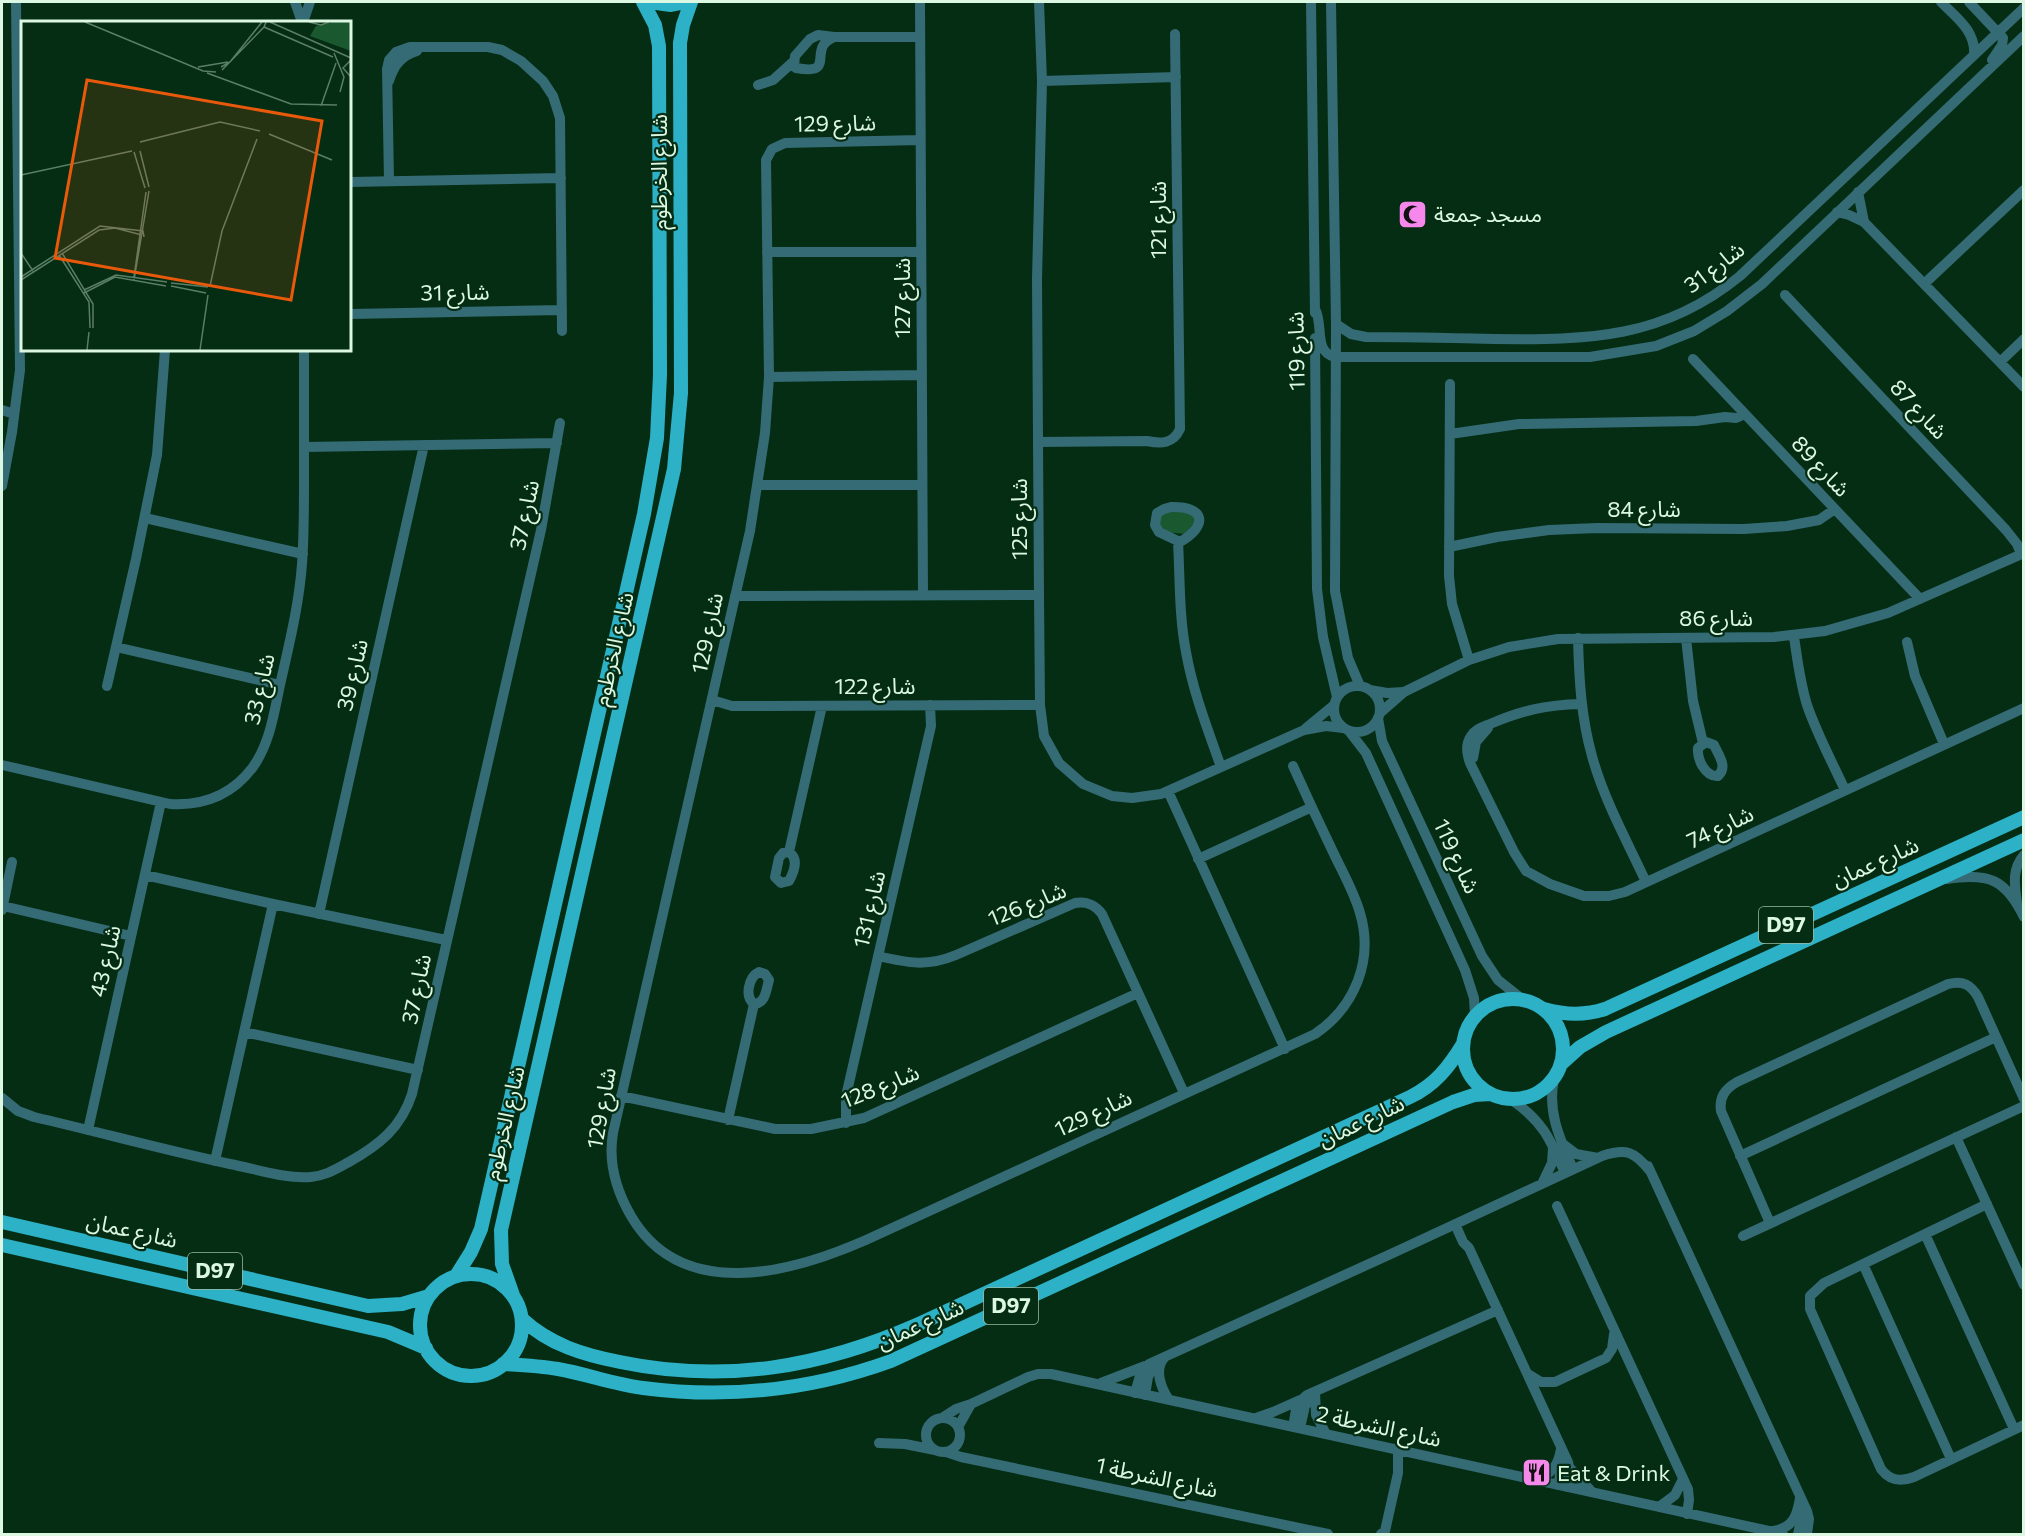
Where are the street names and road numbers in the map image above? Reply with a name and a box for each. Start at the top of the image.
street label: شارع 129 [794,108,876,141]
street label: شارع الخرطوم [645,114,676,230]
street label: شارع 121 [1144,181,1175,259]
street label: شارع 31 [1678,235,1752,301]
street label: شارع 127 [888,258,919,338]
street label: شارع 31 [420,277,490,310]
street label: شارع 119 [1281,311,1314,391]
street label: شارع 87 [1882,373,1954,447]
street label: شارع 89 [1783,429,1856,505]
street label: شارع 37 [503,477,548,553]
street label: شارع 125 [1005,478,1036,560]
street label: شارع 84 [1607,495,1681,526]
street label: شارع الخرطوم [586,589,643,709]
street label: شارع 129 [685,590,732,677]
street label: شارع 86 [1679,604,1753,635]
street label: شارع 39 [330,636,377,714]
street label: شارع 33 [237,651,284,728]
street label: شارع 122 [835,672,915,703]
street label: شارع 74 [1682,799,1759,857]
street label: شارع 119 [1425,814,1486,899]
street label: شارع عمان [1827,830,1924,896]
street label: شارع 131 [847,868,894,951]
street label: شارع 126 [984,876,1071,935]
road number: D97 [1759,907,1813,943]
street label: شارع 43 [83,922,130,1000]
street label: شارع 37 [395,951,440,1027]
street label: شارع 128 [837,1058,924,1117]
street label: شارع الخرطوم [477,1063,534,1183]
street label: شارع 129 [580,1065,625,1151]
street label: شارع 129 [1050,1083,1137,1146]
street label: شارع عمان [1313,1089,1410,1156]
street label: شارع عمان [83,1206,180,1257]
road number: D97 [188,1253,242,1289]
road number: D97 [984,1288,1038,1324]
street label: شارع عمان [872,1292,969,1358]
street label: شارع الشرطة 2 [1313,1399,1444,1456]
street label: شارع الشرطة 1 [1093,1450,1221,1507]

